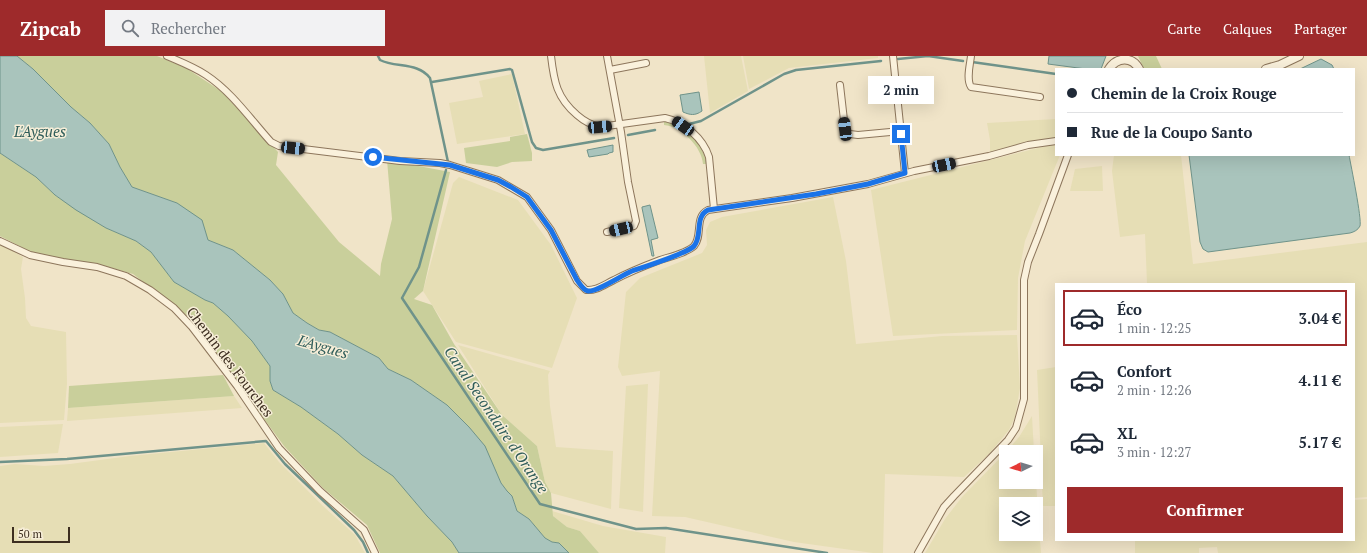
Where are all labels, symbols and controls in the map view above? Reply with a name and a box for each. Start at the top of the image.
search box [105,10,385,46]
text: Zipcab [20,16,81,41]
icon: search [119,17,141,39]
text: Rechercher [151,18,226,38]
text: Carte [1167,19,1201,38]
text: Calques [1223,19,1272,38]
text: Partager [1294,19,1347,38]
callout: 2 min [868,76,934,104]
text: 2 min [883,81,919,99]
text: Chemin de la Croix Rouge [1091,83,1277,103]
car [670,114,696,138]
car [838,116,852,142]
car [588,120,612,134]
water label: L'Aygues [13,121,66,141]
text: Rue de la Coupo Santo [1091,122,1252,142]
route end [892,125,910,143]
car [280,141,306,155]
route start [364,148,382,166]
car [931,157,957,173]
car [608,220,634,238]
text: Éco [1117,299,1142,319]
icon: car [1069,300,1105,336]
street label: Chemin des Fourches [183,303,278,421]
text: 3.04 € [1299,308,1341,328]
text: 1 min · 12:25 [1117,319,1191,337]
water label: L'Aygues [295,329,351,363]
water label: Canal Secondaire d'Orange [440,342,554,497]
text: Confort [1117,361,1172,381]
icon: car [1069,362,1105,398]
text: 4.11 € [1299,370,1341,390]
text: 2 min · 12:26 [1117,381,1191,399]
text: XL [1117,423,1137,443]
icon: car [1069,424,1105,460]
text: 5.17 € [1299,432,1341,452]
text: 3 min · 12:27 [1117,443,1191,461]
north arrow [999,445,1043,489]
map controls [999,445,1043,541]
button: Confirmer [1067,487,1343,533]
button: layers [999,497,1043,541]
scale bar [12,525,70,544]
text: 50 m [18,527,42,541]

